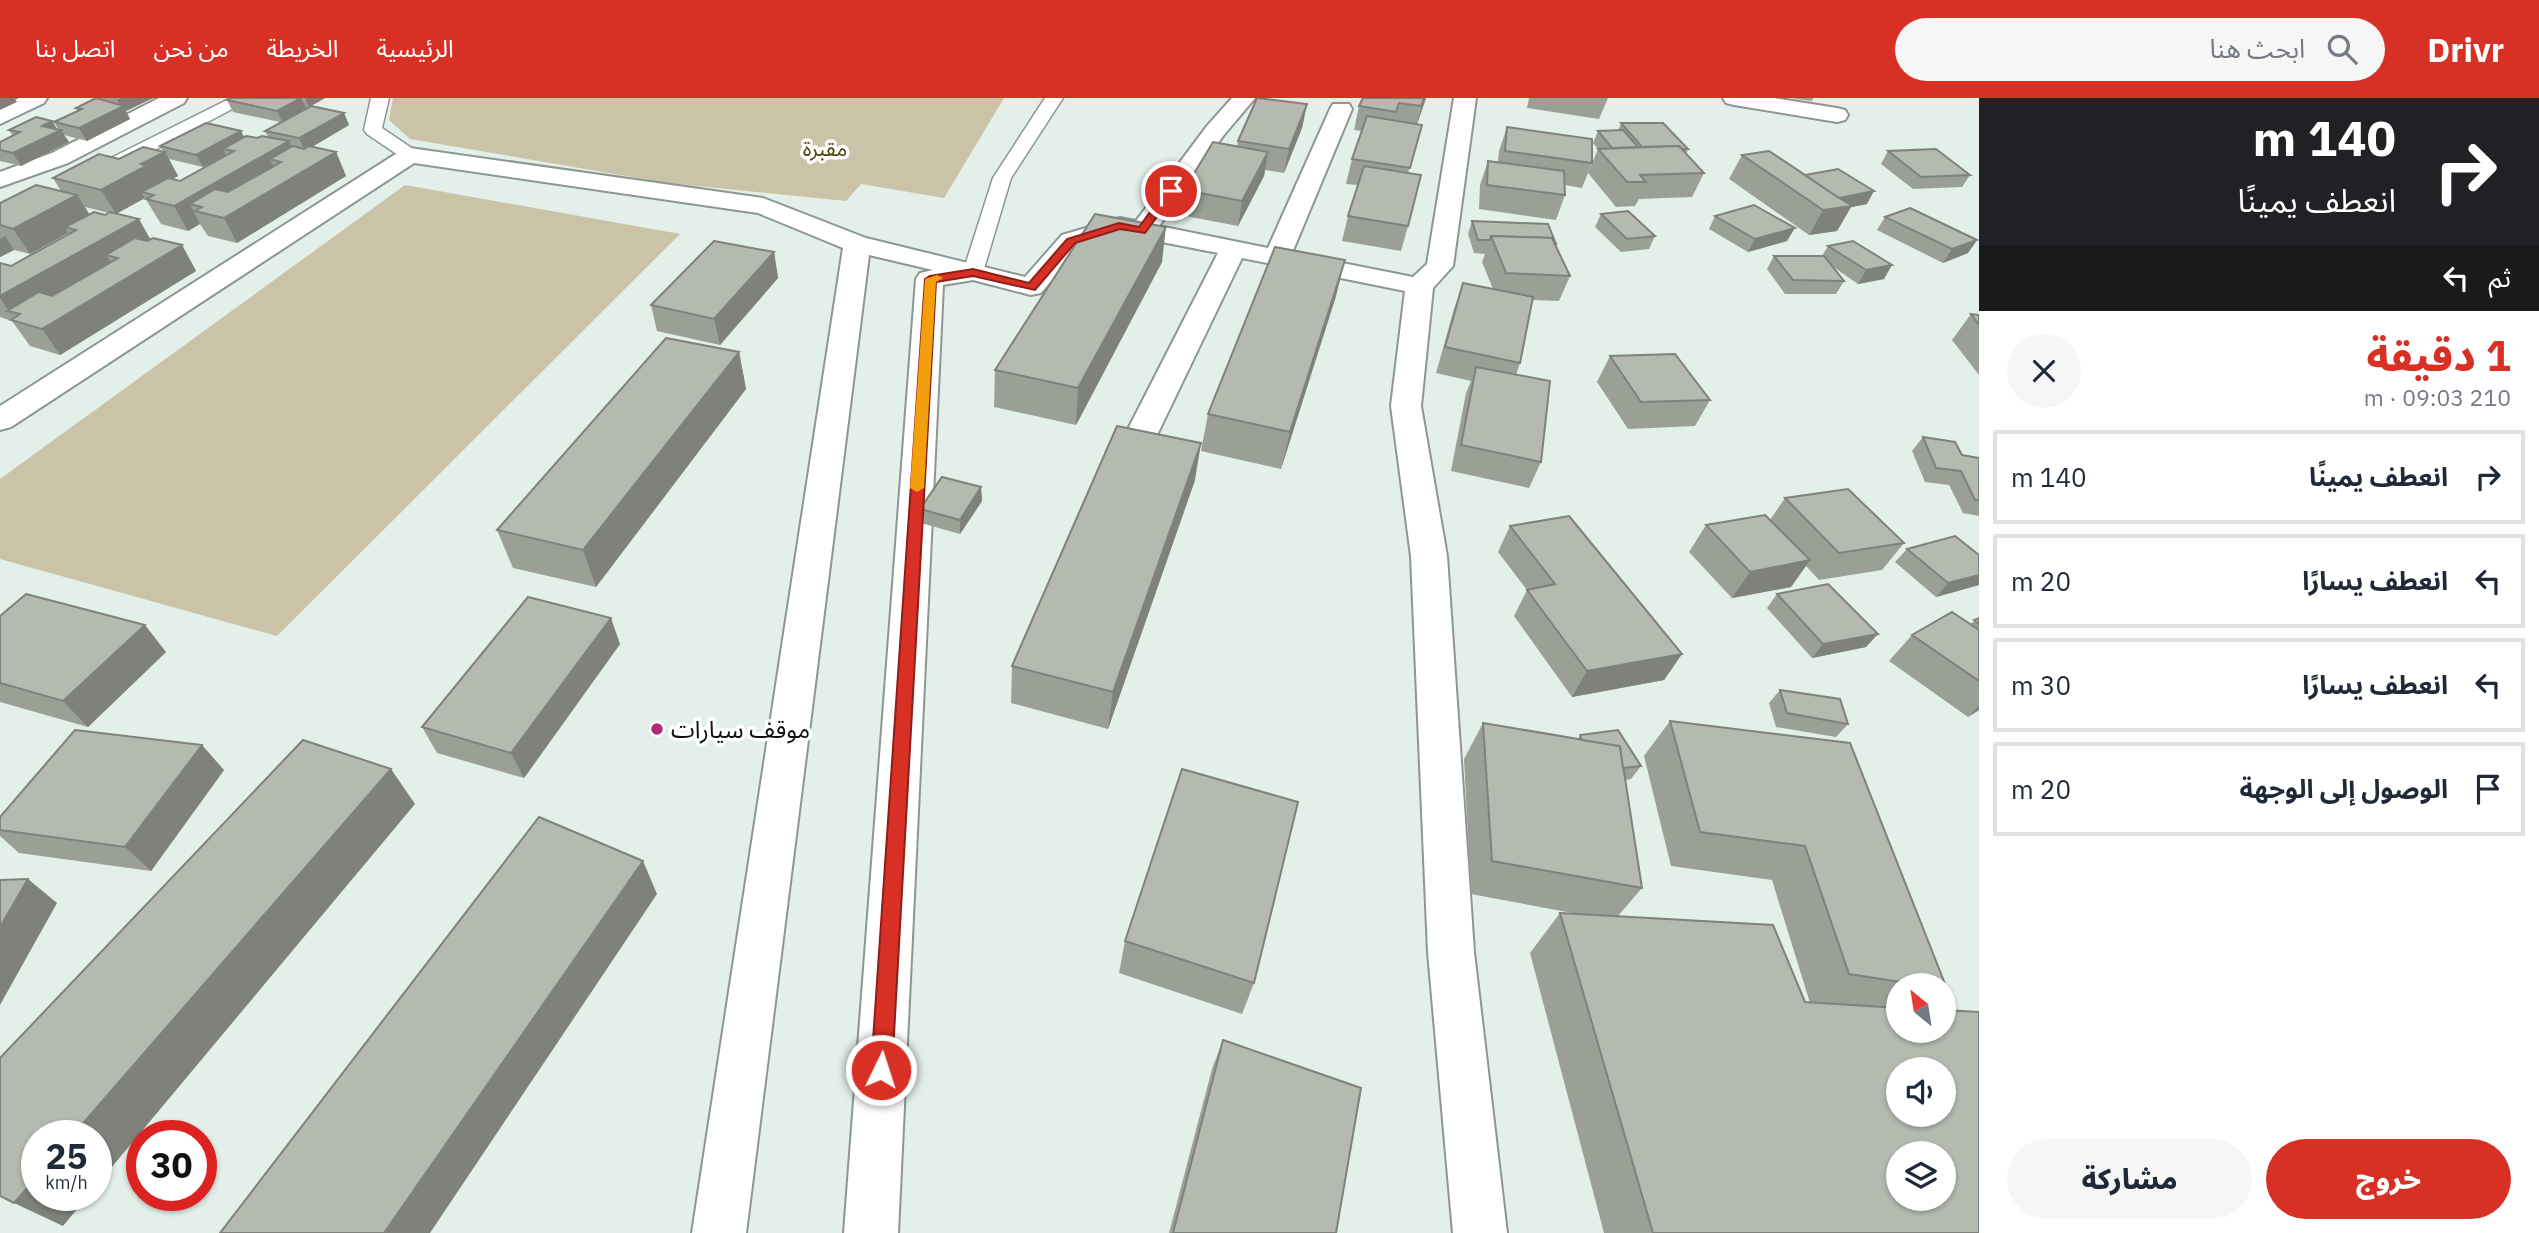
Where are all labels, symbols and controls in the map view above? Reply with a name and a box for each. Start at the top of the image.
search box [1895,18,2385,81]
text: Drivr [2427,28,2504,71]
icon: search [2323,30,2361,68]
text: ابحث هنا [2209,31,2305,65]
text: اتصل بنا [35,32,116,64]
text: من نحن [154,32,229,64]
text: الخريطة [267,32,339,64]
text: الرئيسية [377,32,454,64]
text: 140 m [2252,106,2396,169]
icon: right [2420,126,2511,217]
park label: مقبرة [803,134,847,162]
pin [1141,161,1201,221]
icon: arrive [1152,172,1190,210]
text: انعطف يمينًا [2237,179,2396,221]
icon: left [2437,259,2475,297]
text: ثم [2489,260,2511,294]
text: 1 دقيقة [2366,328,2511,383]
button: close [2007,334,2081,408]
text: 210 m · 09:03 [2364,382,2511,412]
icon: right [2469,458,2507,496]
text: انعطف يمينًا [2309,459,2448,493]
text: 140 m [2011,460,2087,494]
icon: left [2469,562,2507,600]
text: انعطف يسارًا [2302,563,2448,597]
text: 20 m [2011,564,2071,598]
icon: left [2469,666,2507,704]
text: انعطف يسارًا [2302,667,2448,701]
text: 30 m [2011,668,2071,702]
place label: موقف سيارات [671,713,810,745]
marker: موقف سيارات [649,721,665,737]
icon: arrive [2469,770,2507,808]
text: الوصول إلى الوجهة [2239,771,2448,805]
text: 20 m [2011,772,2071,806]
north arrow [1886,973,1956,1043]
map controls [1886,973,1956,1211]
position arrow [844,1033,918,1107]
button: sound [1886,1057,1956,1127]
speed limit sign: 30 [126,1120,217,1211]
text: 25 [45,1133,88,1179]
button: مشاركة [2007,1139,2252,1219]
button: خروج [2266,1139,2511,1219]
button: layers [1886,1141,1956,1211]
text: km/h [45,1171,88,1194]

